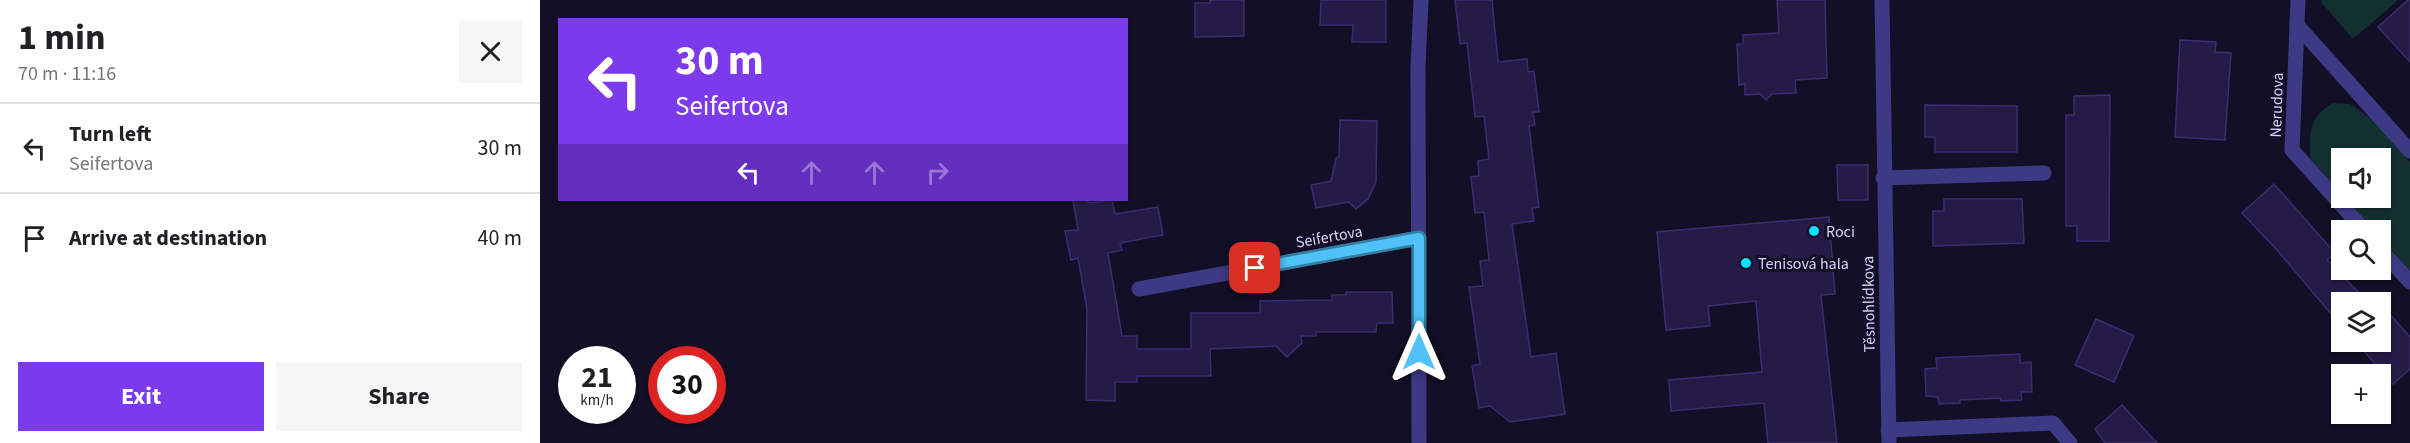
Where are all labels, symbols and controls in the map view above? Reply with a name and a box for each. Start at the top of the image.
text: 1 min [18,12,106,63]
button: close [459,20,522,83]
text: 30 m [675,31,764,91]
icon: left [576,42,654,120]
text: 70 m · 11:16 [18,60,116,88]
street label: Nerudova [2265,72,2289,138]
text: Seifertova [675,87,789,126]
text: Turn left [69,118,151,150]
icon: left [18,132,51,165]
text: 30 m [477,132,522,164]
map controls [2331,148,2391,424]
button: sound [2331,148,2391,208]
text: Seifertova [69,150,153,178]
icon: left [732,156,765,189]
icon: ahead [795,156,828,189]
icon: ahead [858,156,891,189]
icon: right [921,156,954,189]
street label: Seifertova [1294,220,1364,254]
button: search [2331,220,2391,280]
place label: Roci [1826,221,1855,243]
icon: arrive [18,222,51,255]
text: Arrive at destination [69,222,267,254]
text: 40 m [477,222,522,254]
marker: Roci [1807,224,1821,238]
pin [1229,242,1280,293]
icon: arrive [1238,251,1271,284]
place label: Tenisová hala [1758,253,1849,275]
street label: Těsnohlídkova [1857,255,1881,352]
marker: Tenisová hala [1739,256,1753,270]
button: layers [2331,292,2391,352]
position arrow [1387,320,1451,384]
speed limit sign: 30 [648,346,726,424]
text: 21 [581,356,613,399]
button: Exit [18,362,264,431]
button: Share [276,362,522,431]
button: + [2331,364,2391,424]
text: km/h [580,390,614,411]

